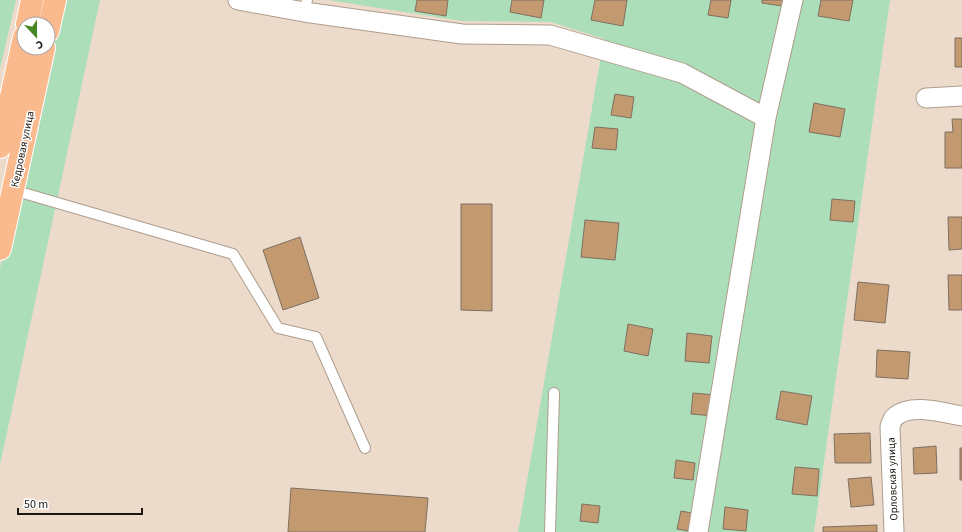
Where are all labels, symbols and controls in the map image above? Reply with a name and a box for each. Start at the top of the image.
north arrow [16,16,56,56]
text: С [33,37,45,53]
street label: Кедровая улица [7,110,38,189]
street label: Орловская улица [884,437,901,521]
scale bar [18,490,142,516]
text: 50 m [24,496,48,513]

